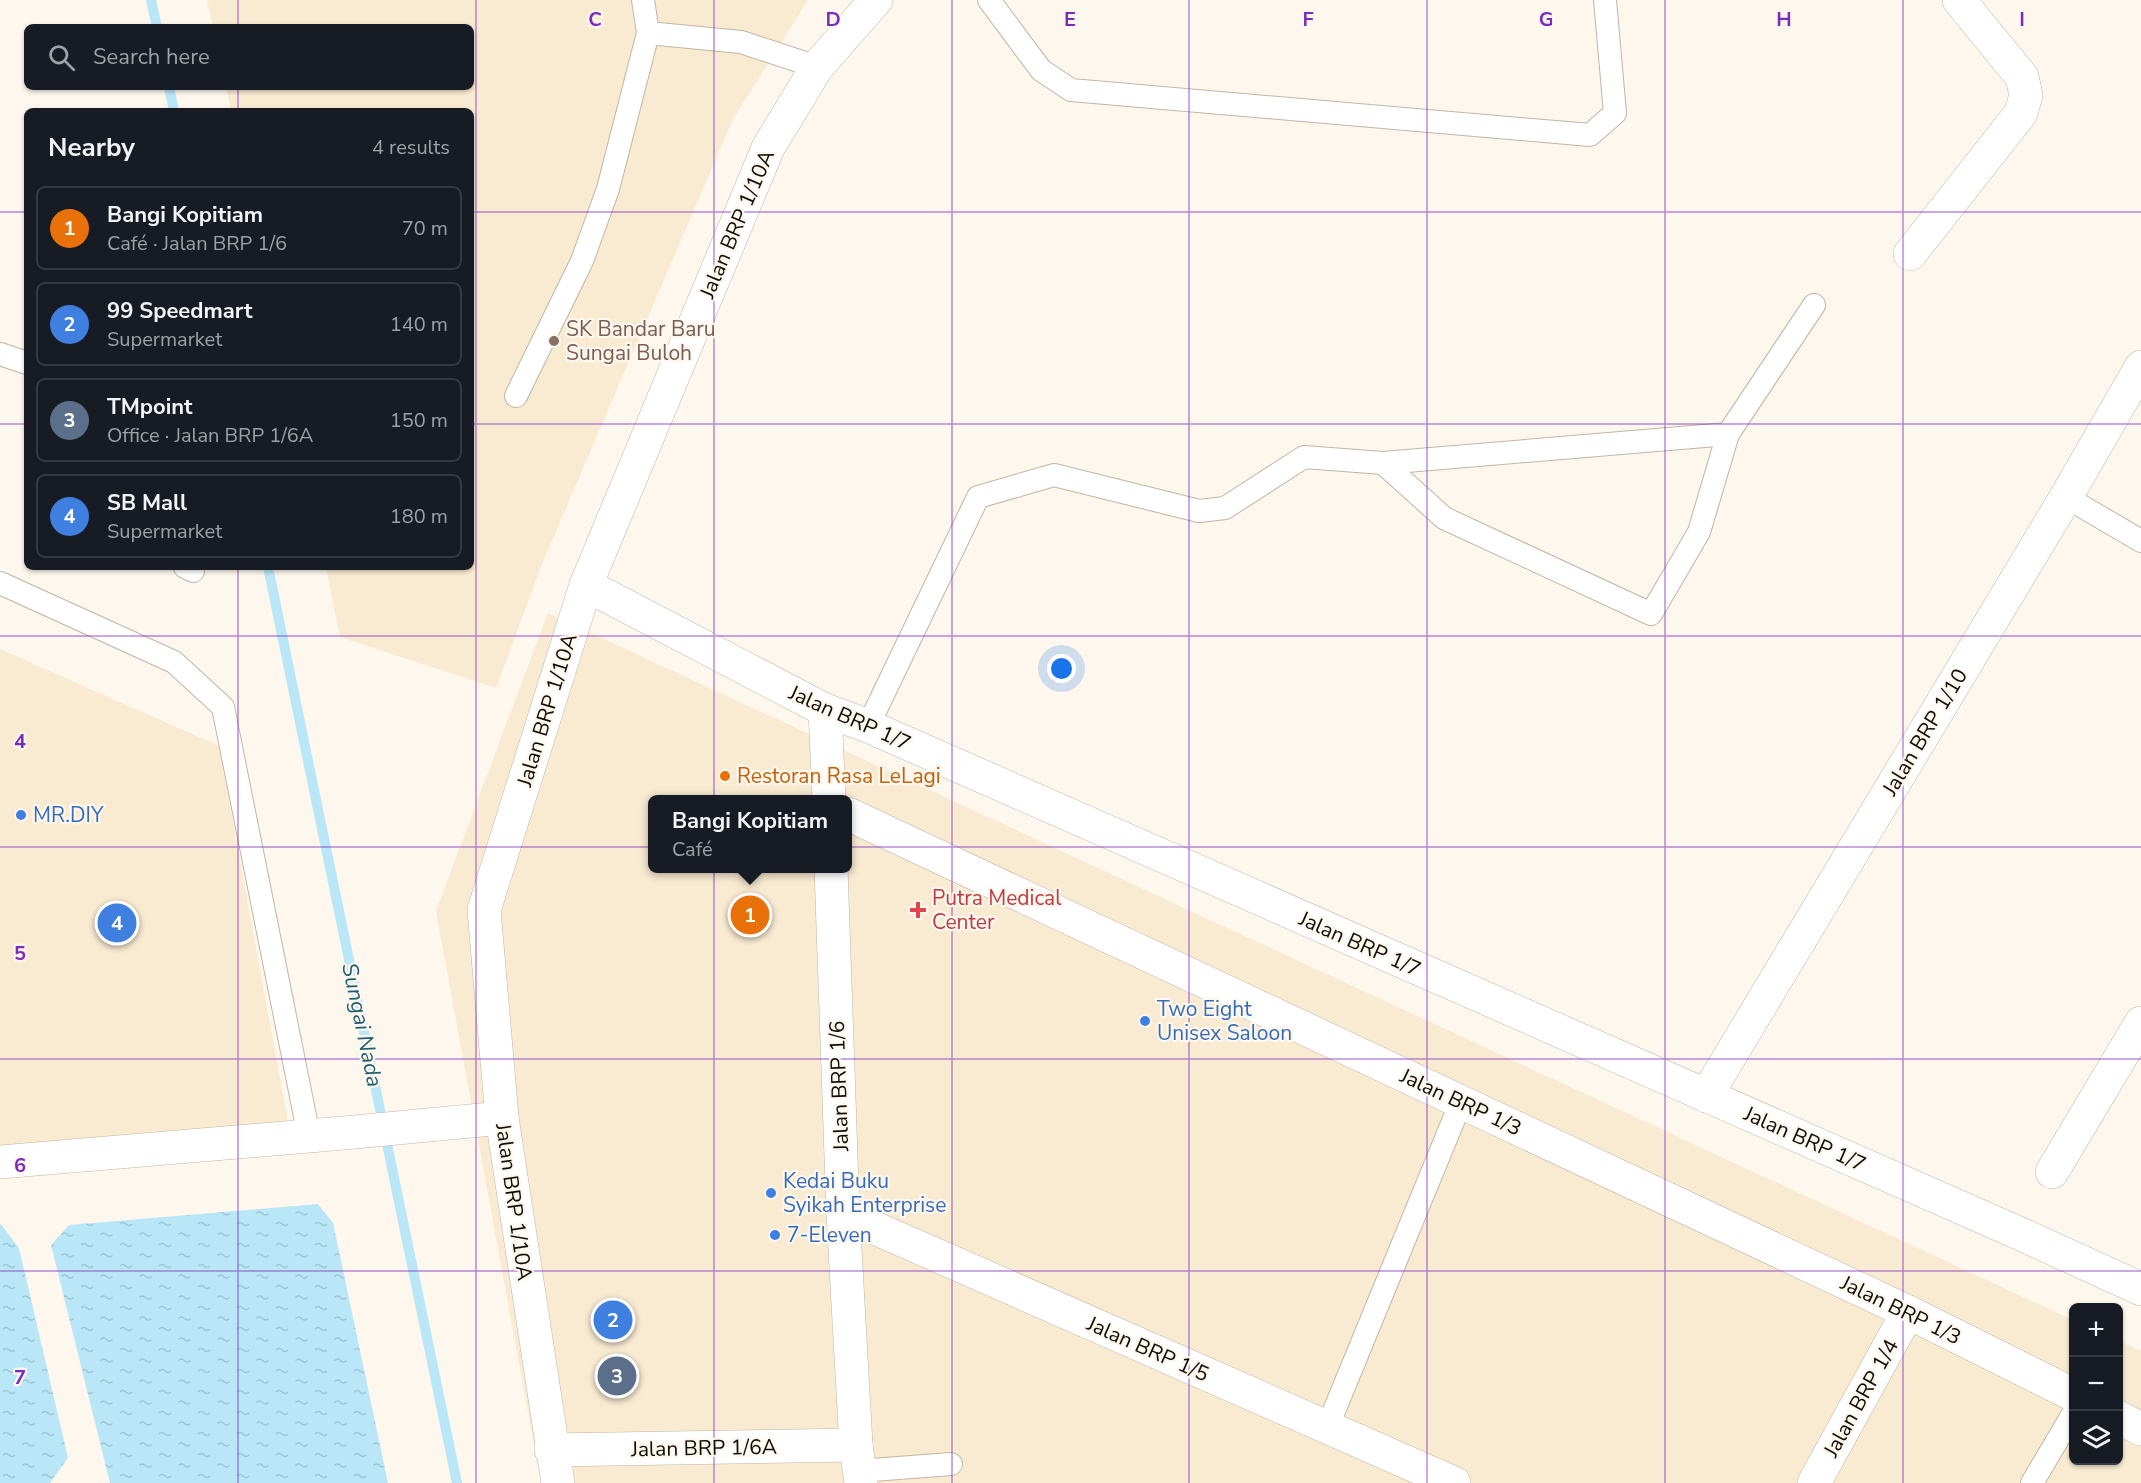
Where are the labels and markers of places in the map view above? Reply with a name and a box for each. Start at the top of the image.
place label: SK Bandar Baru Sungai Buloh [566,315,716,367]
marker: SK Bandar Baru Sungai Buloh [547,334,561,348]
place label: Restoran Rasa LeLagi [737,762,941,790]
marker: Restoran Rasa LeLagi [718,769,732,783]
place label: MR.DIY [33,801,104,829]
marker: MR.DIY [14,808,28,822]
place label: Putra Medical Center [932,884,1062,936]
pin: 1 [730,892,770,938]
pin: 4 [98,900,136,946]
marker: Putra Medical Center [909,901,927,919]
place label: Two Eight Unisex Saloon [1157,995,1292,1047]
marker: Two Eight Unisex Saloon [1138,1014,1152,1028]
place label: Kedai Buku Syikah Enterprise [783,1167,946,1219]
marker: Kedai Buku Syikah Enterprise [764,1186,778,1200]
place label: 7-Eleven [787,1221,872,1249]
marker: 7-Eleven [768,1228,782,1242]
pin: 2 [594,1298,632,1342]
pin: 3 [598,1354,636,1398]

